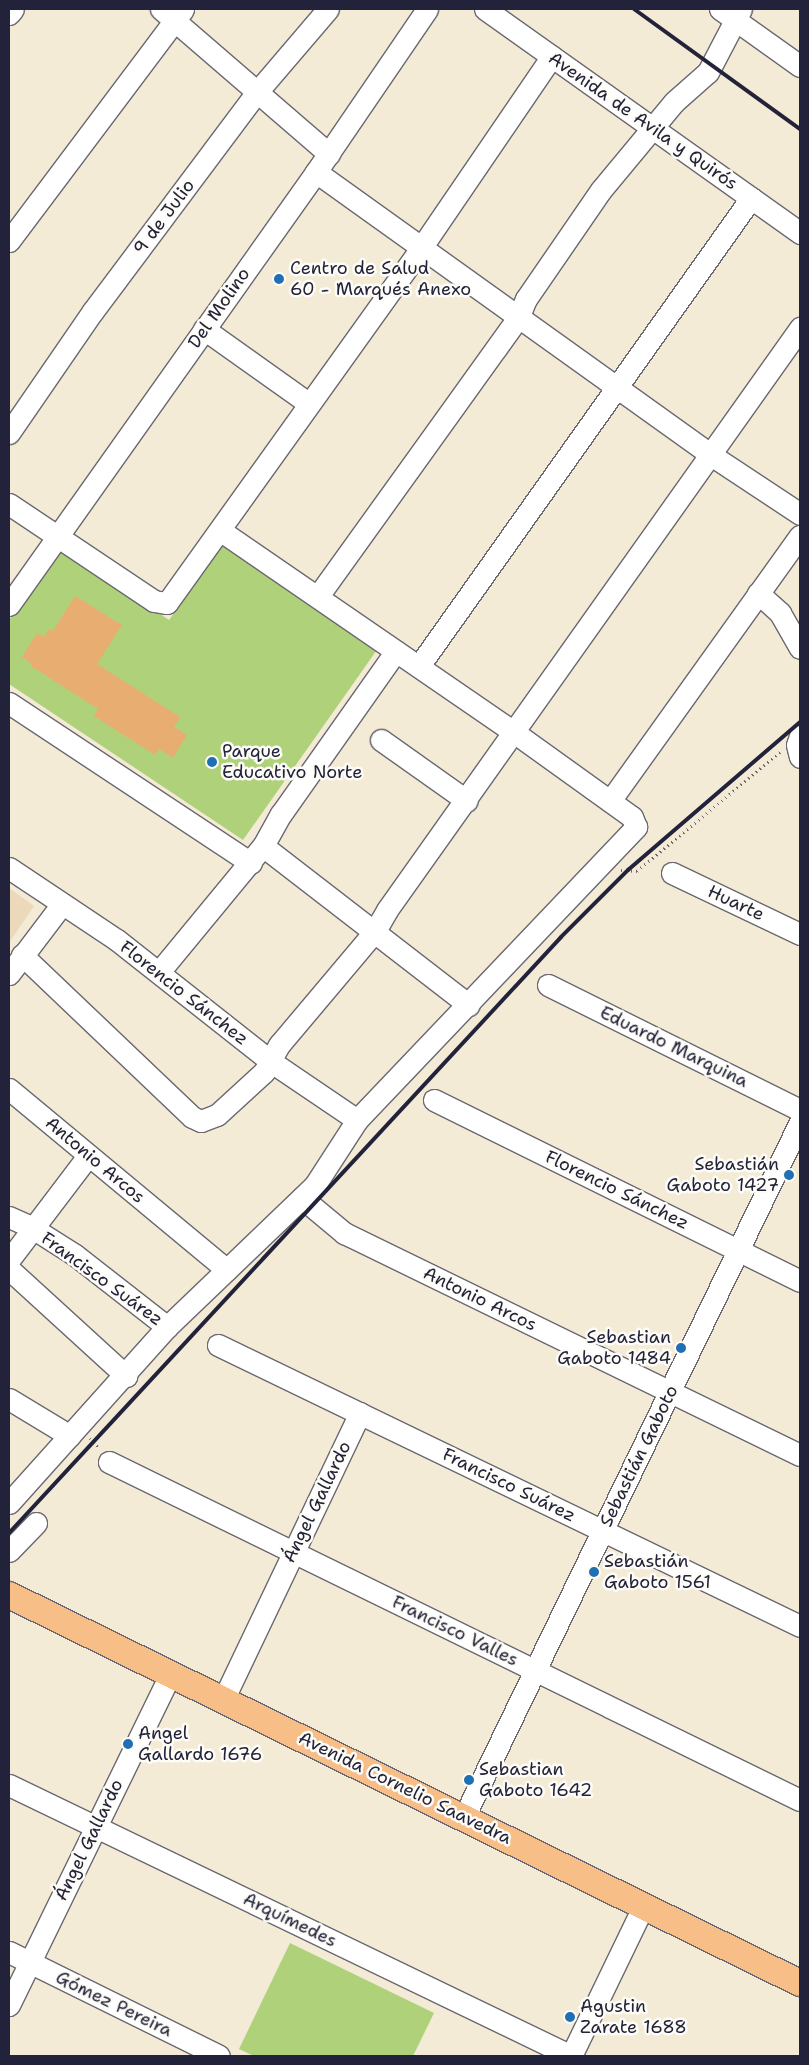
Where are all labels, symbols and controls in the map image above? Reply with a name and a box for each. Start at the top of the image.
street label: Avenida de Avila y Quirós [544,47,742,195]
street label: 9 de Julio [129,175,199,259]
place label: Centro de Salud 60 - Marqués Anexo [290,258,471,300]
street label: Del Molino [183,264,255,352]
marker: Centro de Salud 60 - Marqués Anexo [272,272,286,286]
place label: Parque Educativo Norte [222,741,362,784]
marker: Parque Educativo Norte [206,756,218,768]
street label: Huarte [704,881,768,925]
street label: Florencio Sánchez [116,936,252,1050]
street label: Eduardo Marquina [596,1002,752,1092]
street label: Antonio Arcos [41,1112,149,1208]
street label: Florencio Sánchez [542,1146,692,1234]
place label: Sebastián Gaboto 1427 [667,1154,779,1196]
marker: Sebastián Gaboto 1427 [783,1169,795,1181]
street label: Francisco Suárez [37,1228,167,1330]
street label: Antonio Arcos [420,1262,540,1336]
place label: Sebastian Gaboto 1484 [557,1327,671,1370]
marker: Sebastian Gaboto 1484 [675,1342,687,1354]
street label: Sebastián Gaboto [595,1382,683,1530]
street label: Ángel Gallardo [278,1438,356,1566]
street label: Francisco Suárez [439,1443,579,1527]
place label: Sebastián Gaboto 1561 [604,1551,711,1594]
marker: Sebastián Gaboto 1561 [588,1566,600,1578]
street label: Francisco Valles [388,1591,522,1671]
place label: Angel Gallardo 1676 [138,1723,262,1766]
street label: Avenida Cornelio Saavedra [295,1727,515,1849]
marker: Angel Gallardo 1676 [122,1738,134,1750]
place label: Sebastian Gaboto 1642 [479,1759,592,1802]
marker: Sebastian Gaboto 1642 [463,1774,475,1786]
street label: Ángel Gallardo [50,1776,128,1904]
street label: Arquímedes [240,1888,340,1952]
street label: Gómez Pereira [52,1966,176,2042]
place label: Agustin Zarate 1688 [580,1996,687,2038]
marker: Agustin Zarate 1688 [564,2011,576,2023]

